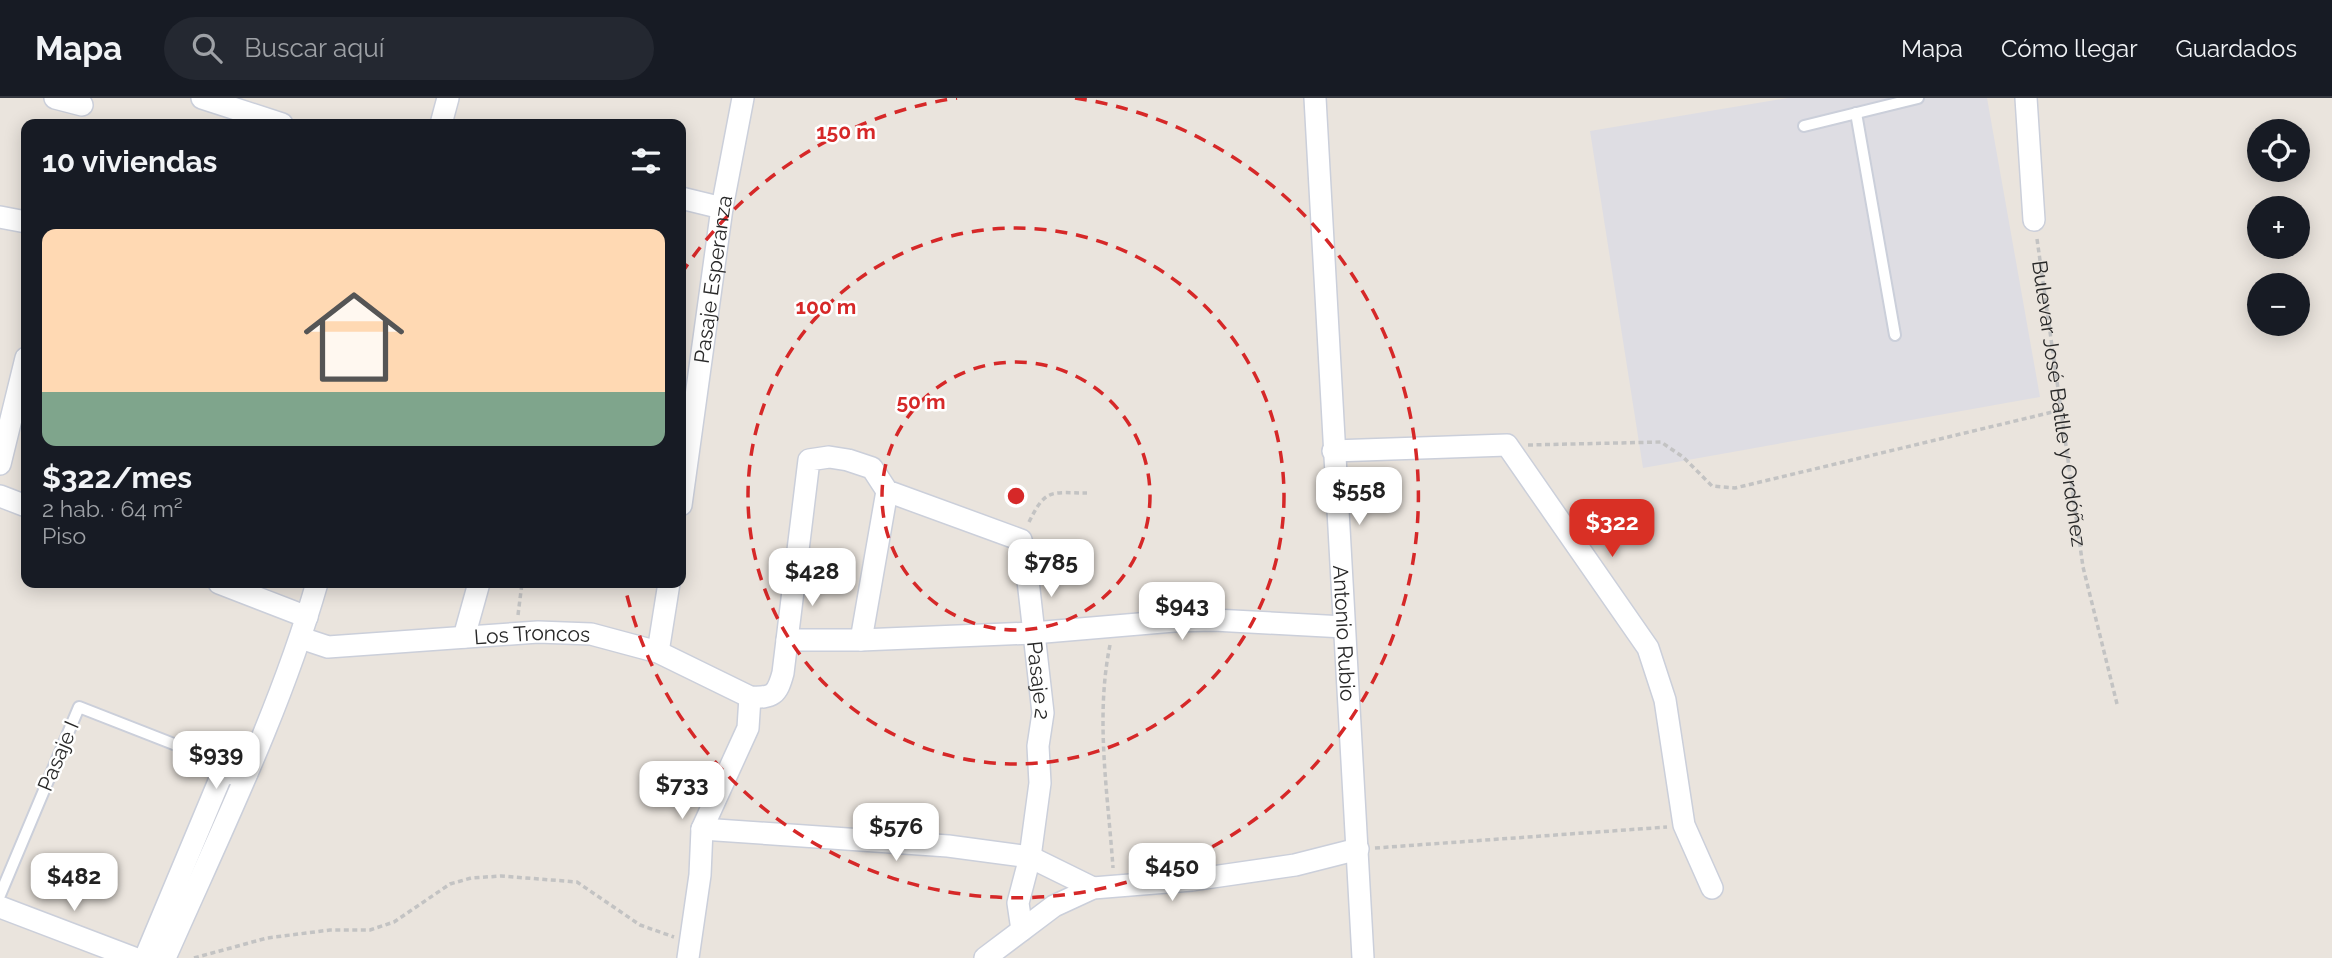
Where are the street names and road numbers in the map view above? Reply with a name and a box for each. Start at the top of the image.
street label: Pasaje Esperanza [688,193,737,365]
street label: Bulevar José Batlle y Ordóñez [2028,259,2092,548]
street label: Antonio Rubio [1329,564,1361,702]
street label: Los Troncos [473,619,591,649]
street label: Pasaje 2 [1022,640,1056,722]
street label: Pasaje I [32,717,84,795]

